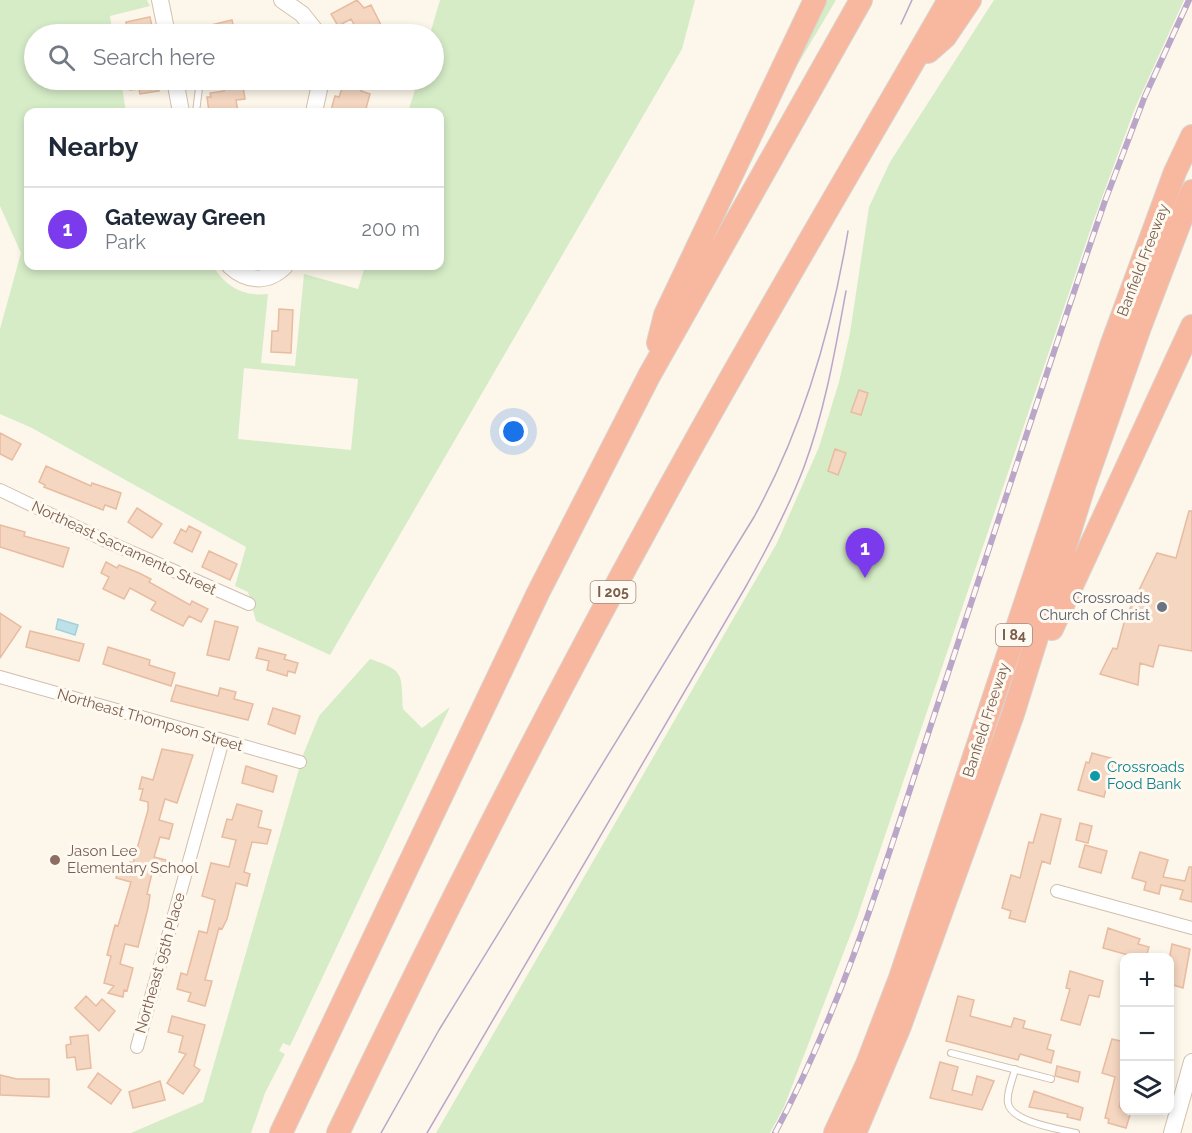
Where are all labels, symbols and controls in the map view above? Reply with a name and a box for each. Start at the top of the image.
search box [24,24,444,90]
icon: search [45,41,78,74]
text: Search here [93,44,215,70]
text: Nearby [48,132,138,162]
street label: Banfield Freeway [1113,201,1173,319]
text: Gateway Green [105,204,266,230]
text: 1 [63,217,72,241]
text: 200 m [362,217,420,241]
text: Park [105,230,146,254]
your location [499,417,528,446]
street label: Northeast Sacramento Street [29,497,219,599]
pin: 1 [846,528,884,578]
road number: I 205 [590,581,636,603]
place label: Crossroads Church of Christ [1039,589,1150,624]
marker: Crossroads Church of Christ [1155,600,1169,614]
road number: I 84 [996,624,1032,646]
street label: Banfield Freeway [959,661,1013,779]
street label: Northeast Thompson Street [55,685,245,755]
place label: Crossroads Food Bank [1107,758,1184,793]
marker: Crossroads Food Bank [1088,769,1102,783]
place label: Jason Lee Elementary School [67,842,199,877]
marker: Jason Lee Elementary School [48,853,62,867]
street label: Northeast 95th Place [131,890,189,1035]
map controls [1120,953,1174,1115]
button: + [1120,953,1174,1007]
button: − [1120,1007,1174,1061]
button: layers [1120,1061,1174,1115]

